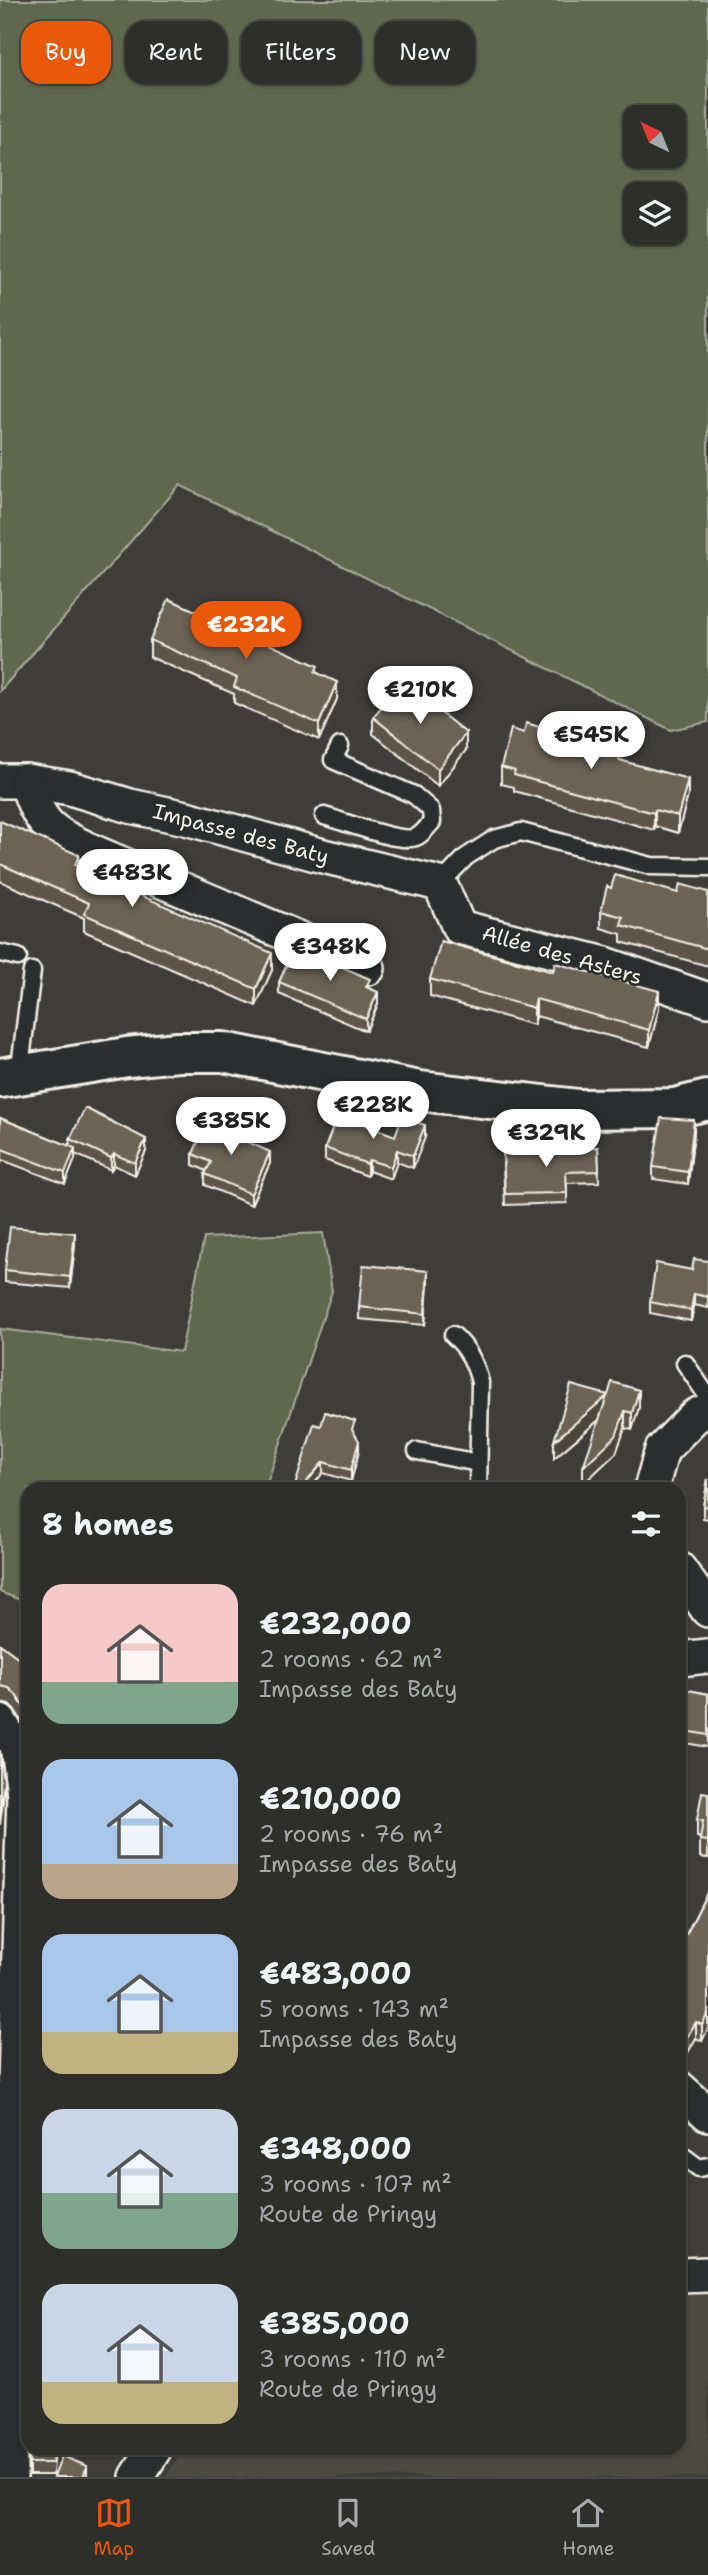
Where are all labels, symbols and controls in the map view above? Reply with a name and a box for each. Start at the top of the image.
chip: Buy [21,21,111,84]
chip: Rent [125,21,227,84]
chip: Filters [241,21,361,84]
chip: New [375,21,475,84]
north arrow [623,105,686,168]
map controls [623,105,686,245]
button: layers [623,182,686,245]
pin: €232K [197,602,295,661]
text: €232K [207,609,285,639]
pin: €210K [371,666,469,726]
text: €210K [384,674,456,704]
pin: €545K [542,712,640,771]
text: €545K [553,719,629,749]
street label: Impasse des Baty [150,797,332,871]
pin: €483K [83,850,181,909]
text: €483K [92,857,172,887]
street label: Allée des Asters [479,919,645,991]
pin: €348K [281,923,379,983]
text: €348K [290,931,370,961]
pin: €228K [324,1082,422,1141]
text: €228K [333,1089,413,1119]
pin: €385K [182,1098,280,1157]
text: €385K [192,1105,270,1135]
pin: €329K [497,1110,595,1169]
text: €329K [507,1117,585,1147]
text: 8 homes [42,1504,174,1545]
icon: filters [627,1505,665,1543]
text: €232,000 [259,1603,412,1644]
icon: home [98,1612,182,1696]
text: 2 rooms · 62 m² [259,1644,443,1674]
text: Impasse des Baty [259,1674,457,1704]
text: €210,000 [259,1778,402,1819]
icon: home [98,1787,182,1871]
text: 2 rooms · 76 m² [259,1819,443,1849]
text: Impasse des Baty [259,1849,457,1879]
text: €483,000 [259,1953,412,1994]
icon: home [98,1962,182,2046]
text: 5 rooms · 143 m² [259,1994,449,2024]
text: Impasse des Baty [259,2024,457,2054]
text: €348,000 [259,2128,412,2169]
icon: home [98,2137,182,2221]
text: 3 rooms · 107 m² [259,2169,452,2199]
text: Route de Pringy [259,2199,437,2229]
text: €385,000 [259,2303,410,2344]
icon: home [98,2312,182,2396]
text: 3 rooms · 110 m² [259,2344,446,2374]
text: Route de Pringy [259,2374,437,2404]
tab: Map [94,2494,134,2561]
tab: Saved [321,2494,375,2561]
tab: Home [562,2494,614,2561]

